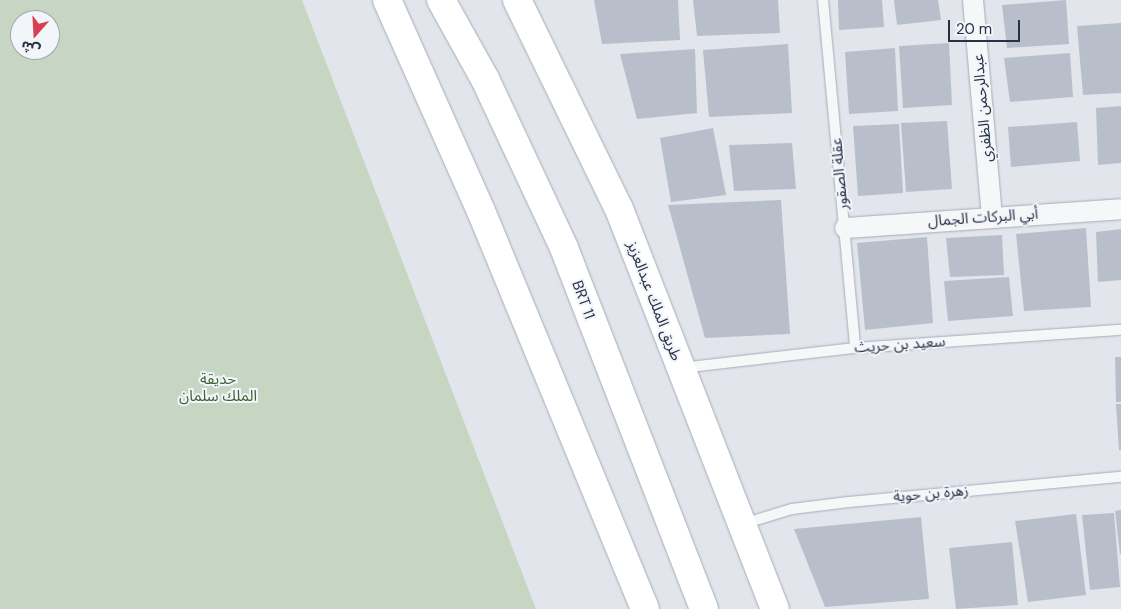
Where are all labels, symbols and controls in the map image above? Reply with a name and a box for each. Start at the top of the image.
north arrow [10,10,60,60]
scale bar [951,10,1024,42]
text: 20 m [956,19,992,39]
text: ش [18,37,42,60]
street label: عبدالرحمن الظفري [969,53,997,163]
street label: عقلة الصقور [828,137,852,211]
street label: أبي البركات الجمال [927,205,1039,231]
street label: طريق الملك عبدالعزيز [623,239,685,363]
street label: BRT 11 [568,278,598,322]
street label: سعيد بن حريث [854,333,946,357]
park label: حديقة الملك سلمان [179,370,257,405]
street label: زهرة بن حوية [893,482,969,506]

